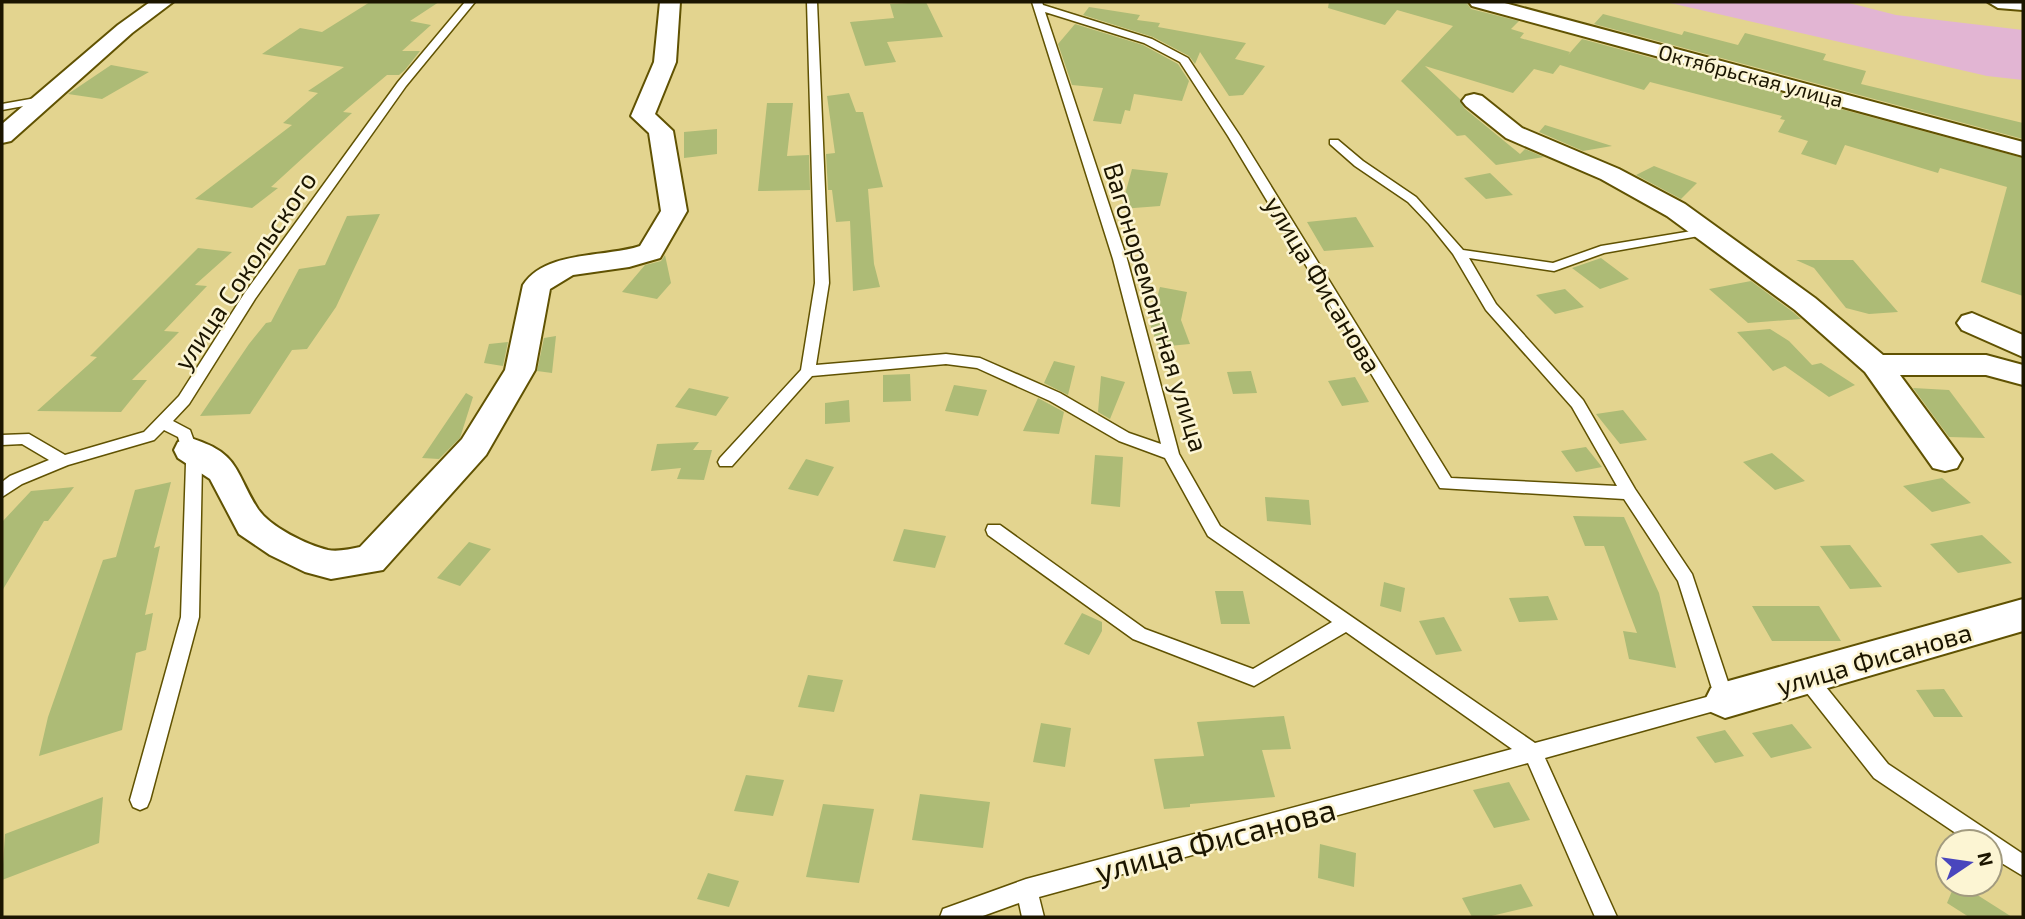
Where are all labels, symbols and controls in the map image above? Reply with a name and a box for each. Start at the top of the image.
street label: Октябрьская улица [1656,38,1846,113]
street label: Вагоноремонтная улица [1097,159,1216,455]
street label: улица Сокольского [166,165,323,376]
street label: улица Фисанова [1258,190,1389,379]
street label: улица Фисанова [1773,615,1975,702]
street label: улица Фисанова [1091,789,1340,890]
north arrow [1934,828,2004,898]
text: N [1973,850,1999,868]

